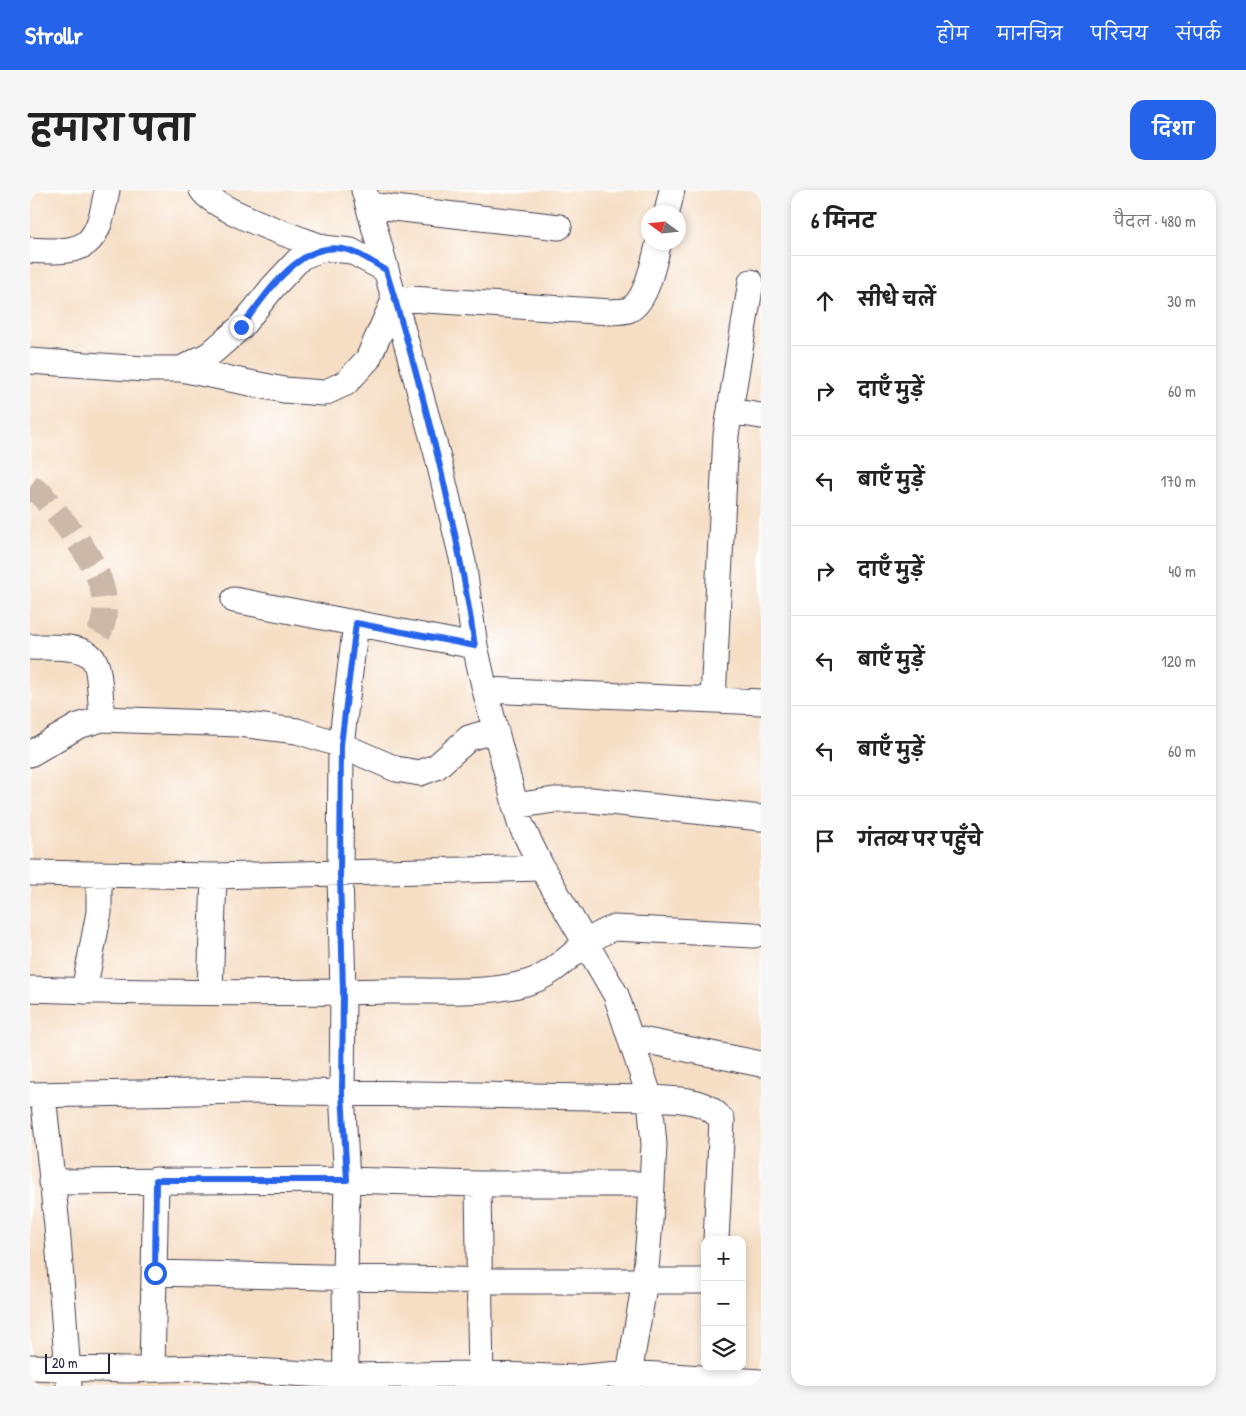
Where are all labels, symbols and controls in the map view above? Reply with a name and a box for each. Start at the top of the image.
text: Strollr [25,19,83,51]
text: होम [937,21,969,46]
text: मानचित्र [997,21,1063,46]
text: परिचय [1091,21,1148,46]
text: संपर्क [1176,21,1221,46]
button: दिशा [1130,100,1216,160]
text: हमारा पता [30,104,194,151]
north arrow [641,205,686,250]
text: 6 मिनट [811,206,875,235]
text: पैदल · 480 m [1114,210,1196,232]
text: सीधे चलें [858,286,935,312]
icon: ahead [811,287,839,315]
text: 30 m [1167,290,1196,312]
route end [230,316,253,339]
text: दाएँ मुड़ें [858,376,924,402]
icon: right [811,377,839,405]
text: 60 m [1168,380,1196,402]
text: बाएँ मुड़ें [858,466,924,492]
icon: left [811,467,839,495]
text: 170 m [1161,470,1196,492]
text: दाएँ मुड़ें [858,556,924,582]
icon: right [811,557,839,585]
text: 40 m [1168,560,1196,582]
text: बाएँ मुड़ें [858,646,924,672]
icon: left [811,647,839,675]
text: 120 m [1161,650,1196,672]
text: बाएँ मुड़ें [858,736,924,762]
icon: left [811,737,839,765]
text: 60 m [1168,740,1196,762]
text: गंतव्य पर पहुँचे [858,826,982,852]
icon: arrive [811,827,839,855]
map controls [701,1236,746,1371]
button: + [701,1236,746,1281]
route start [144,1262,167,1285]
button: − [701,1281,746,1326]
button: layers [701,1326,746,1371]
scale bar [45,1351,110,1374]
text: 20 m [52,1353,78,1372]

